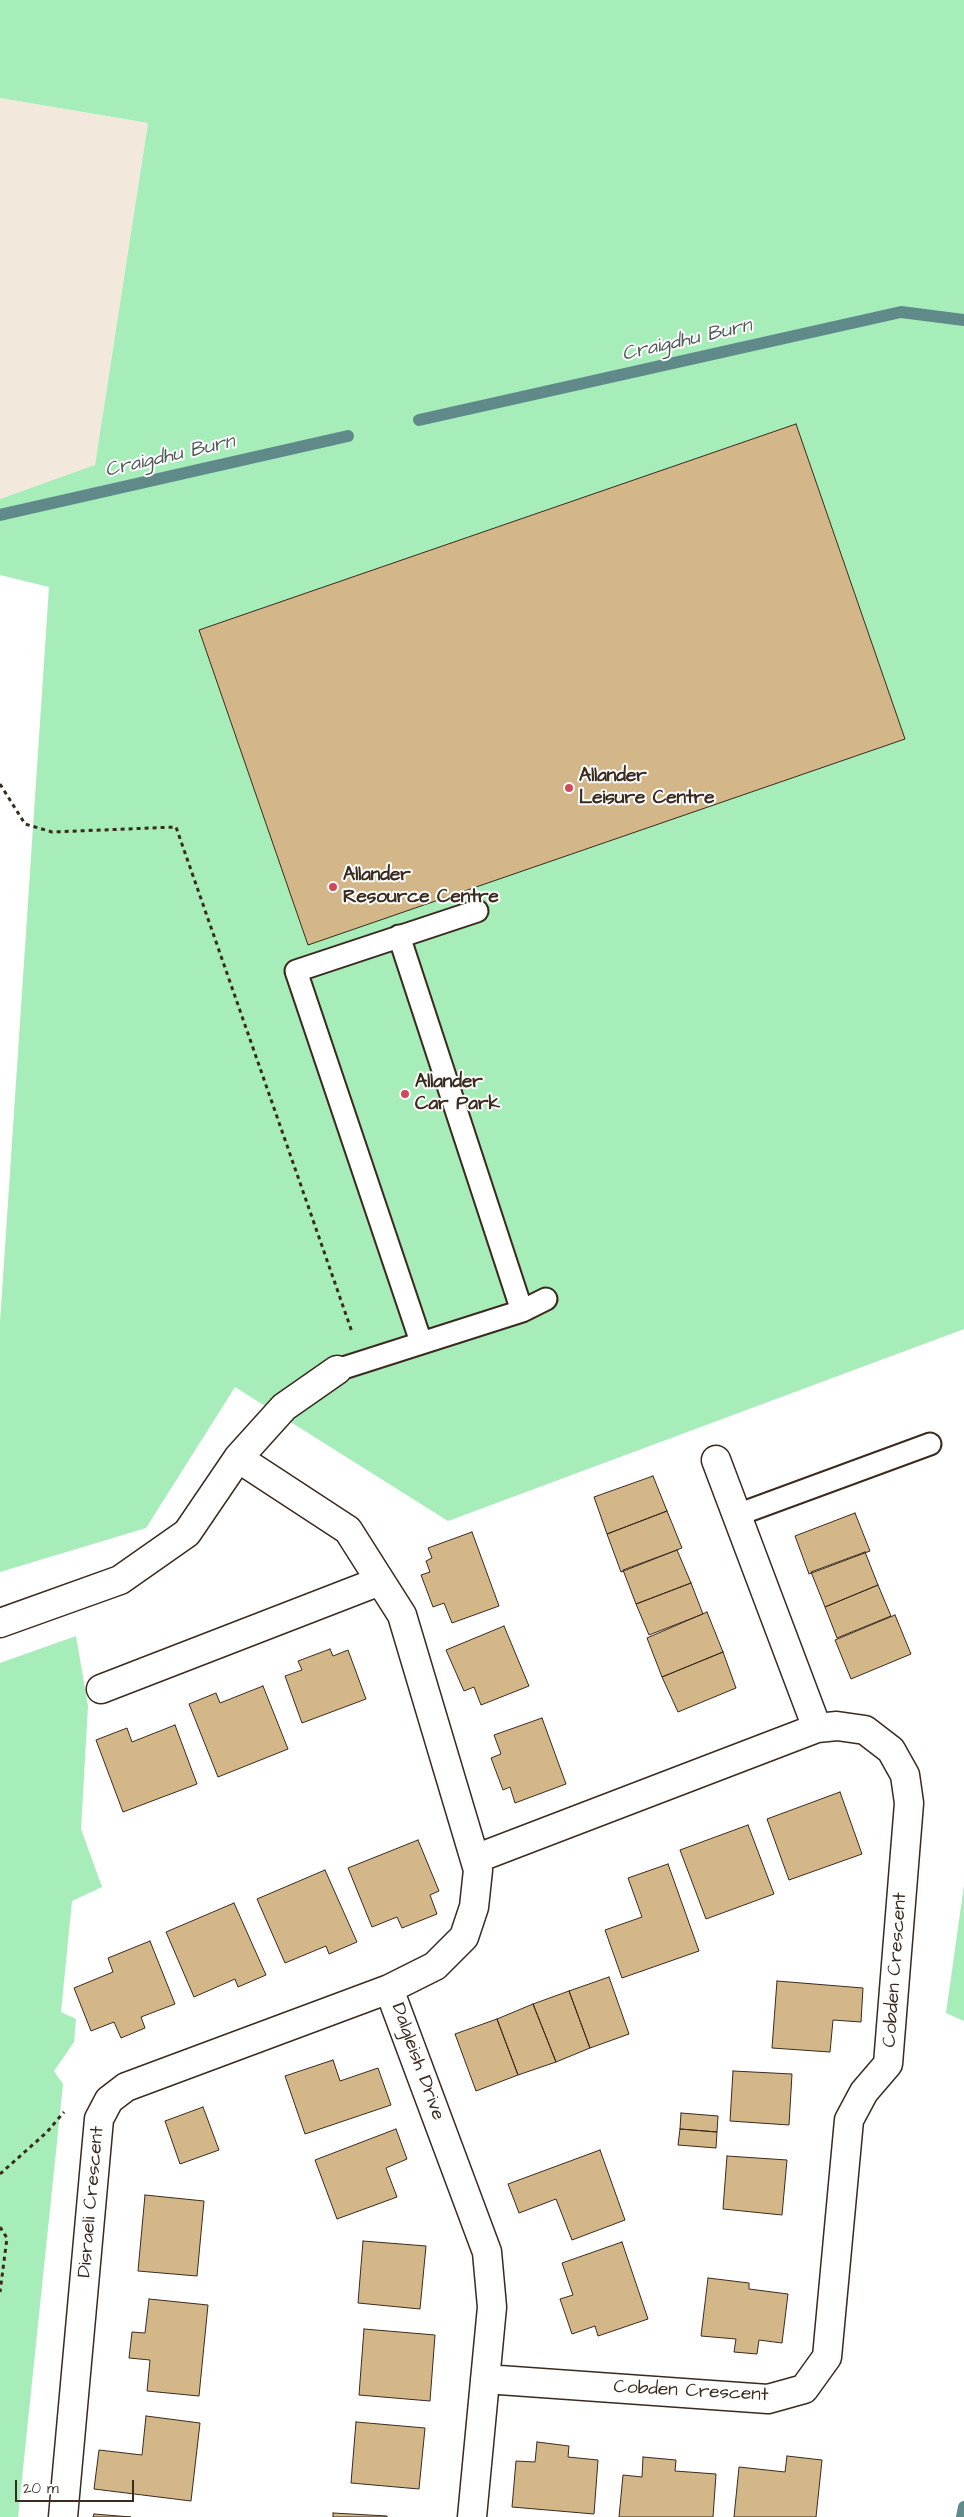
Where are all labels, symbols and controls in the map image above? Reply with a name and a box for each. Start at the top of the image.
water label: Craigdhu Burn [620,314,754,368]
water label: Craigdhu Burn [103,430,237,484]
place label: Allander Leisure Centre [579,766,715,810]
marker: Allander Leisure Centre [563,782,575,794]
place label: Allander Resource Centre [343,865,499,909]
marker: Allander Resource Centre [327,881,339,893]
place label: Allander Car Park [415,1072,500,1116]
marker: Allander Car Park [399,1088,411,1100]
street label: Cobden Crescent [879,1892,913,2048]
street label: Dalgleish Drive [385,2000,449,2124]
street label: Disraeli Crescent [74,2125,110,2279]
street label: Cobden Crescent [613,2377,769,2407]
scale bar [18,2470,136,2502]
text: 20 m [23,2478,59,2499]

